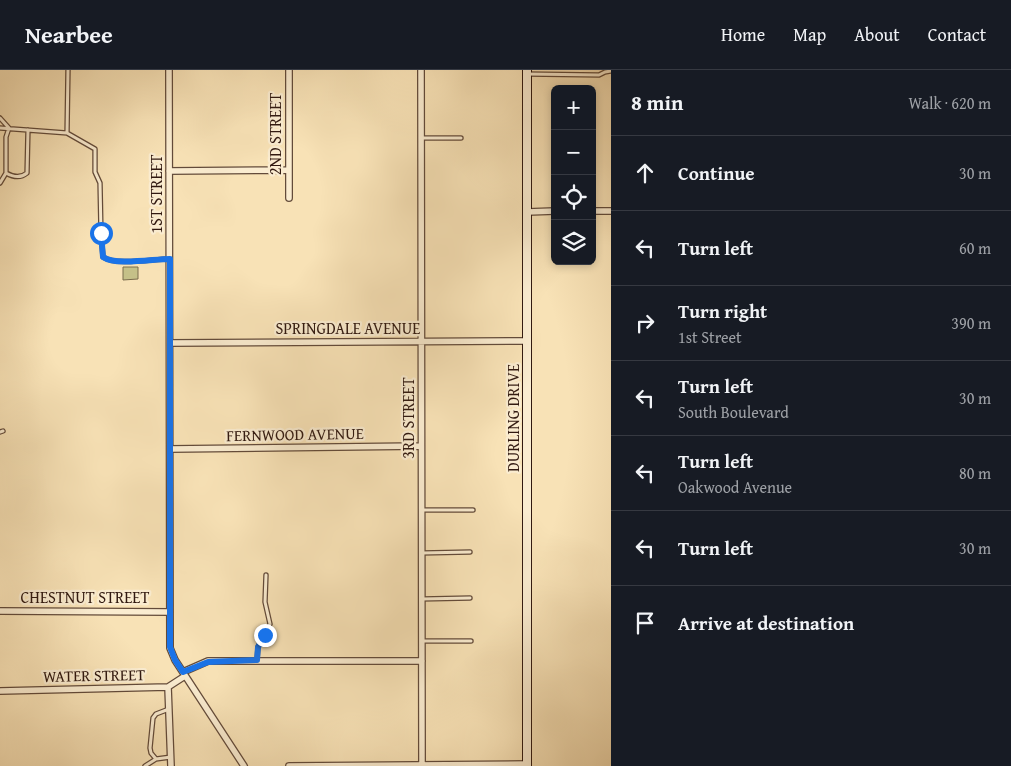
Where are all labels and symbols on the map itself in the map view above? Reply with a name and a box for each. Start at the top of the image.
street label: 2ND STREET [263,93,287,175]
street label: 1ST STREET [144,154,168,234]
route start [90,222,113,245]
street label: SPRINGDALE AVENUE [276,316,420,340]
street label: DURLING DRIVE [501,364,525,472]
street label: 3RD STREET [396,377,420,459]
street label: FERNWOOD AVENUE [226,421,364,447]
street label: CHESTNUT STREET [21,585,149,609]
route end [254,624,277,647]
street label: WATER STREET [43,662,145,688]

